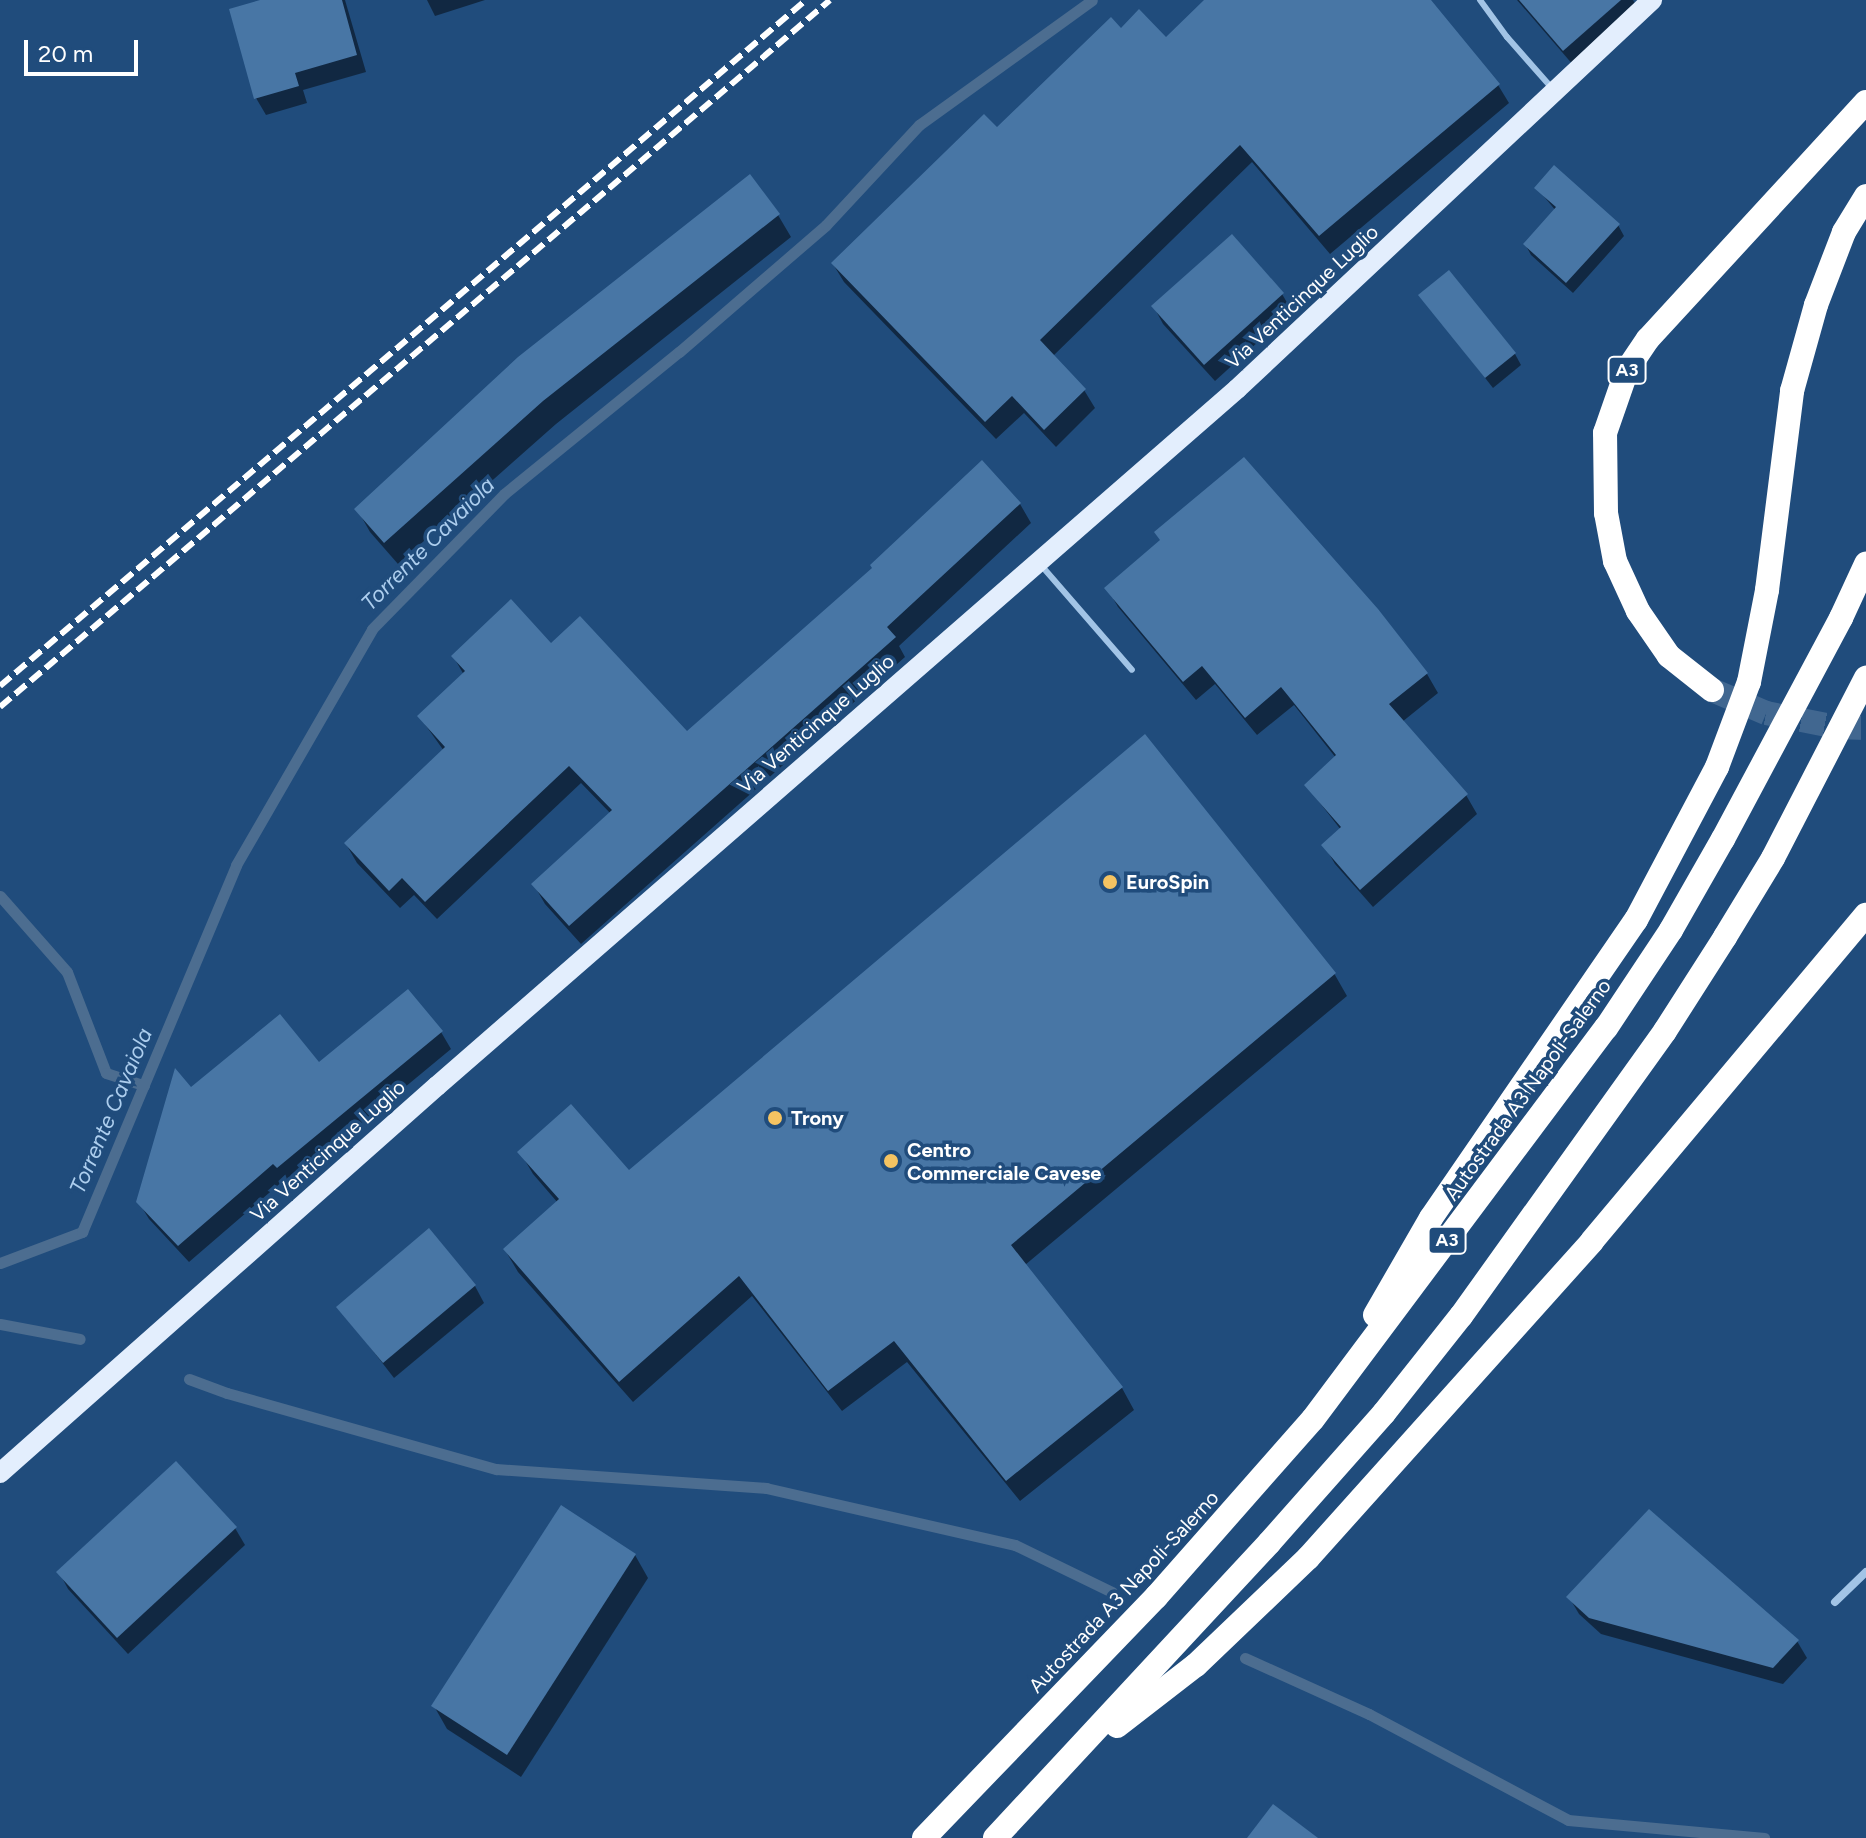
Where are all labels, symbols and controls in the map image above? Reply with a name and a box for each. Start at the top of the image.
scale bar [28,24,142,74]
text: 20 m [38,39,93,68]
street label: Via Venticinque Luglio [1221,220,1383,374]
road number: A3 [1607,356,1647,384]
water label: Torrente Cavaiola [356,472,500,616]
street label: Via Venticinque Luglio [733,649,899,799]
place label: EuroSpin [1126,870,1209,894]
marker: EuroSpin [1101,873,1119,891]
street label: Autostrada A3 Napoli-Salerno [1440,975,1616,1205]
water label: Torrente Cavaiola [64,1024,158,1198]
street label: Via Venticinque Luglio [246,1075,410,1227]
place label: Trony [791,1106,844,1130]
marker: Trony [766,1109,784,1127]
place label: Centro Commerciale Cavese [907,1138,1101,1185]
marker: Centro Commerciale Cavese [882,1152,900,1170]
road number: A3 [1427,1226,1467,1254]
street label: Autostrada A3 Napoli-Salerno [1024,1486,1224,1698]

